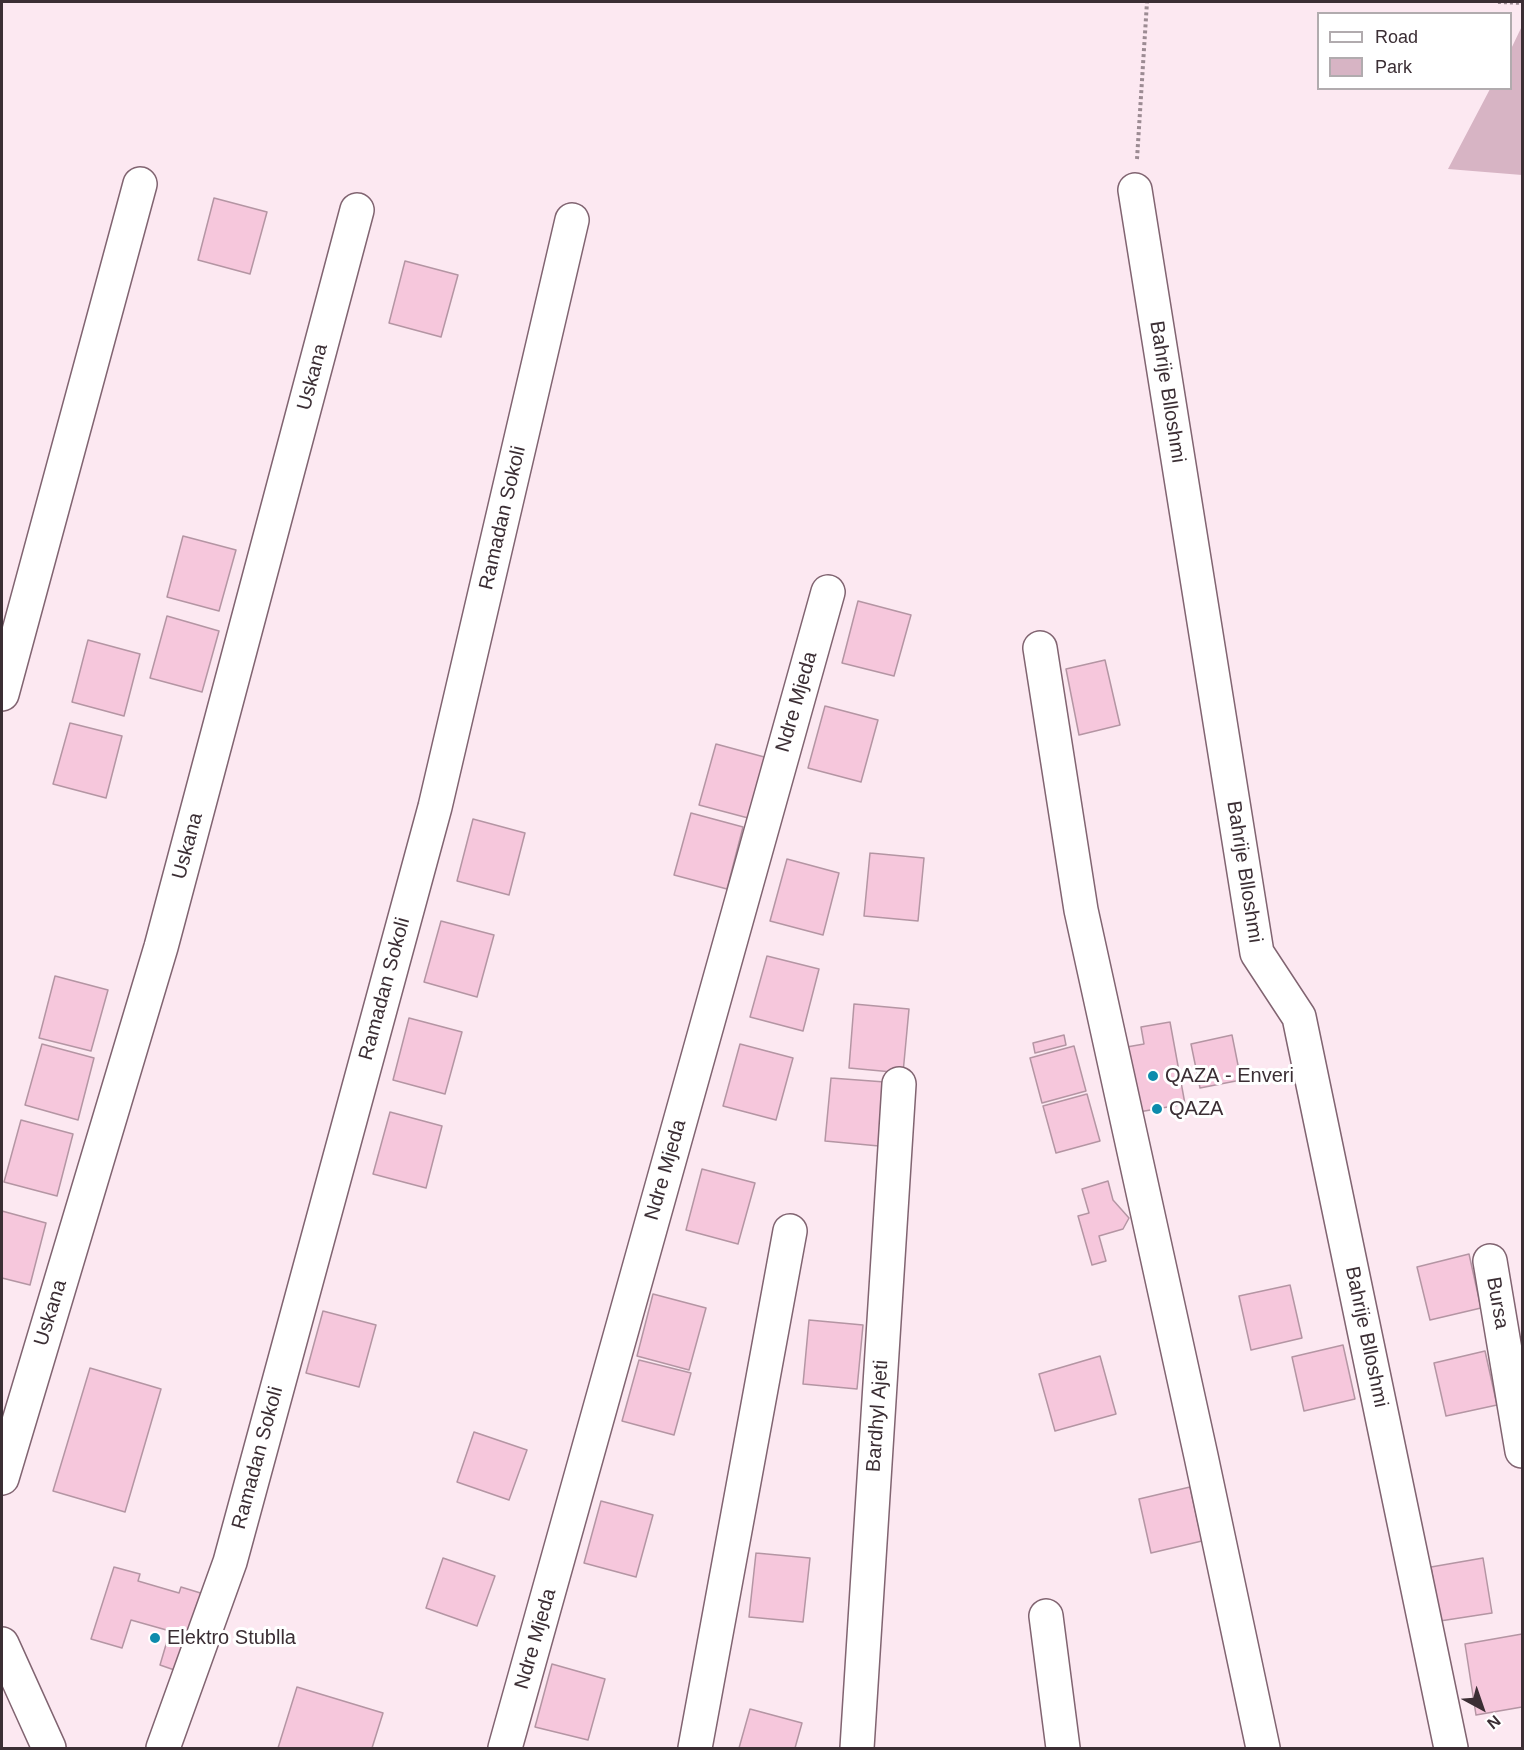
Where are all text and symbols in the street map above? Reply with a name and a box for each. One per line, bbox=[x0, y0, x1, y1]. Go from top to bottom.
legend bbox=[1317, 12, 1512, 90]
text: Road bbox=[1375, 27, 1418, 47]
text: Park bbox=[1375, 57, 1412, 77]
street label: Bahrije Blloshmi bbox=[1144, 319, 1190, 465]
street label: Uskana bbox=[293, 341, 333, 413]
street label: Ramadan Sokoli bbox=[475, 444, 531, 592]
street label: Ndre Mjeda bbox=[771, 649, 823, 755]
street label: Bahrije Blloshmi bbox=[1221, 799, 1267, 945]
street label: Uskana bbox=[168, 810, 208, 882]
street label: Ramadan Sokoli bbox=[354, 915, 416, 1063]
place label: QAZA - Enveri bbox=[1165, 1064, 1294, 1088]
marker: QAZA - Enveri bbox=[1146, 1069, 1160, 1083]
place label: QAZA bbox=[1169, 1097, 1223, 1121]
marker: QAZA bbox=[1150, 1102, 1164, 1116]
street label: Ndre Mjeda bbox=[640, 1117, 692, 1223]
street label: Bahrije Blloshmi bbox=[1339, 1264, 1393, 1410]
street label: Bursa bbox=[1481, 1275, 1513, 1331]
street label: Uskana bbox=[30, 1277, 72, 1349]
street label: Bardhyl Ajeti bbox=[862, 1359, 894, 1473]
street label: Ramadan Sokoli bbox=[227, 1384, 289, 1532]
street label: Ndre Mjeda bbox=[510, 1586, 562, 1692]
place label: Elektro Stublla bbox=[167, 1626, 296, 1650]
marker: Elektro Stublla bbox=[148, 1631, 162, 1645]
north arrow bbox=[1452, 1678, 1512, 1738]
text: N bbox=[1484, 1712, 1504, 1732]

